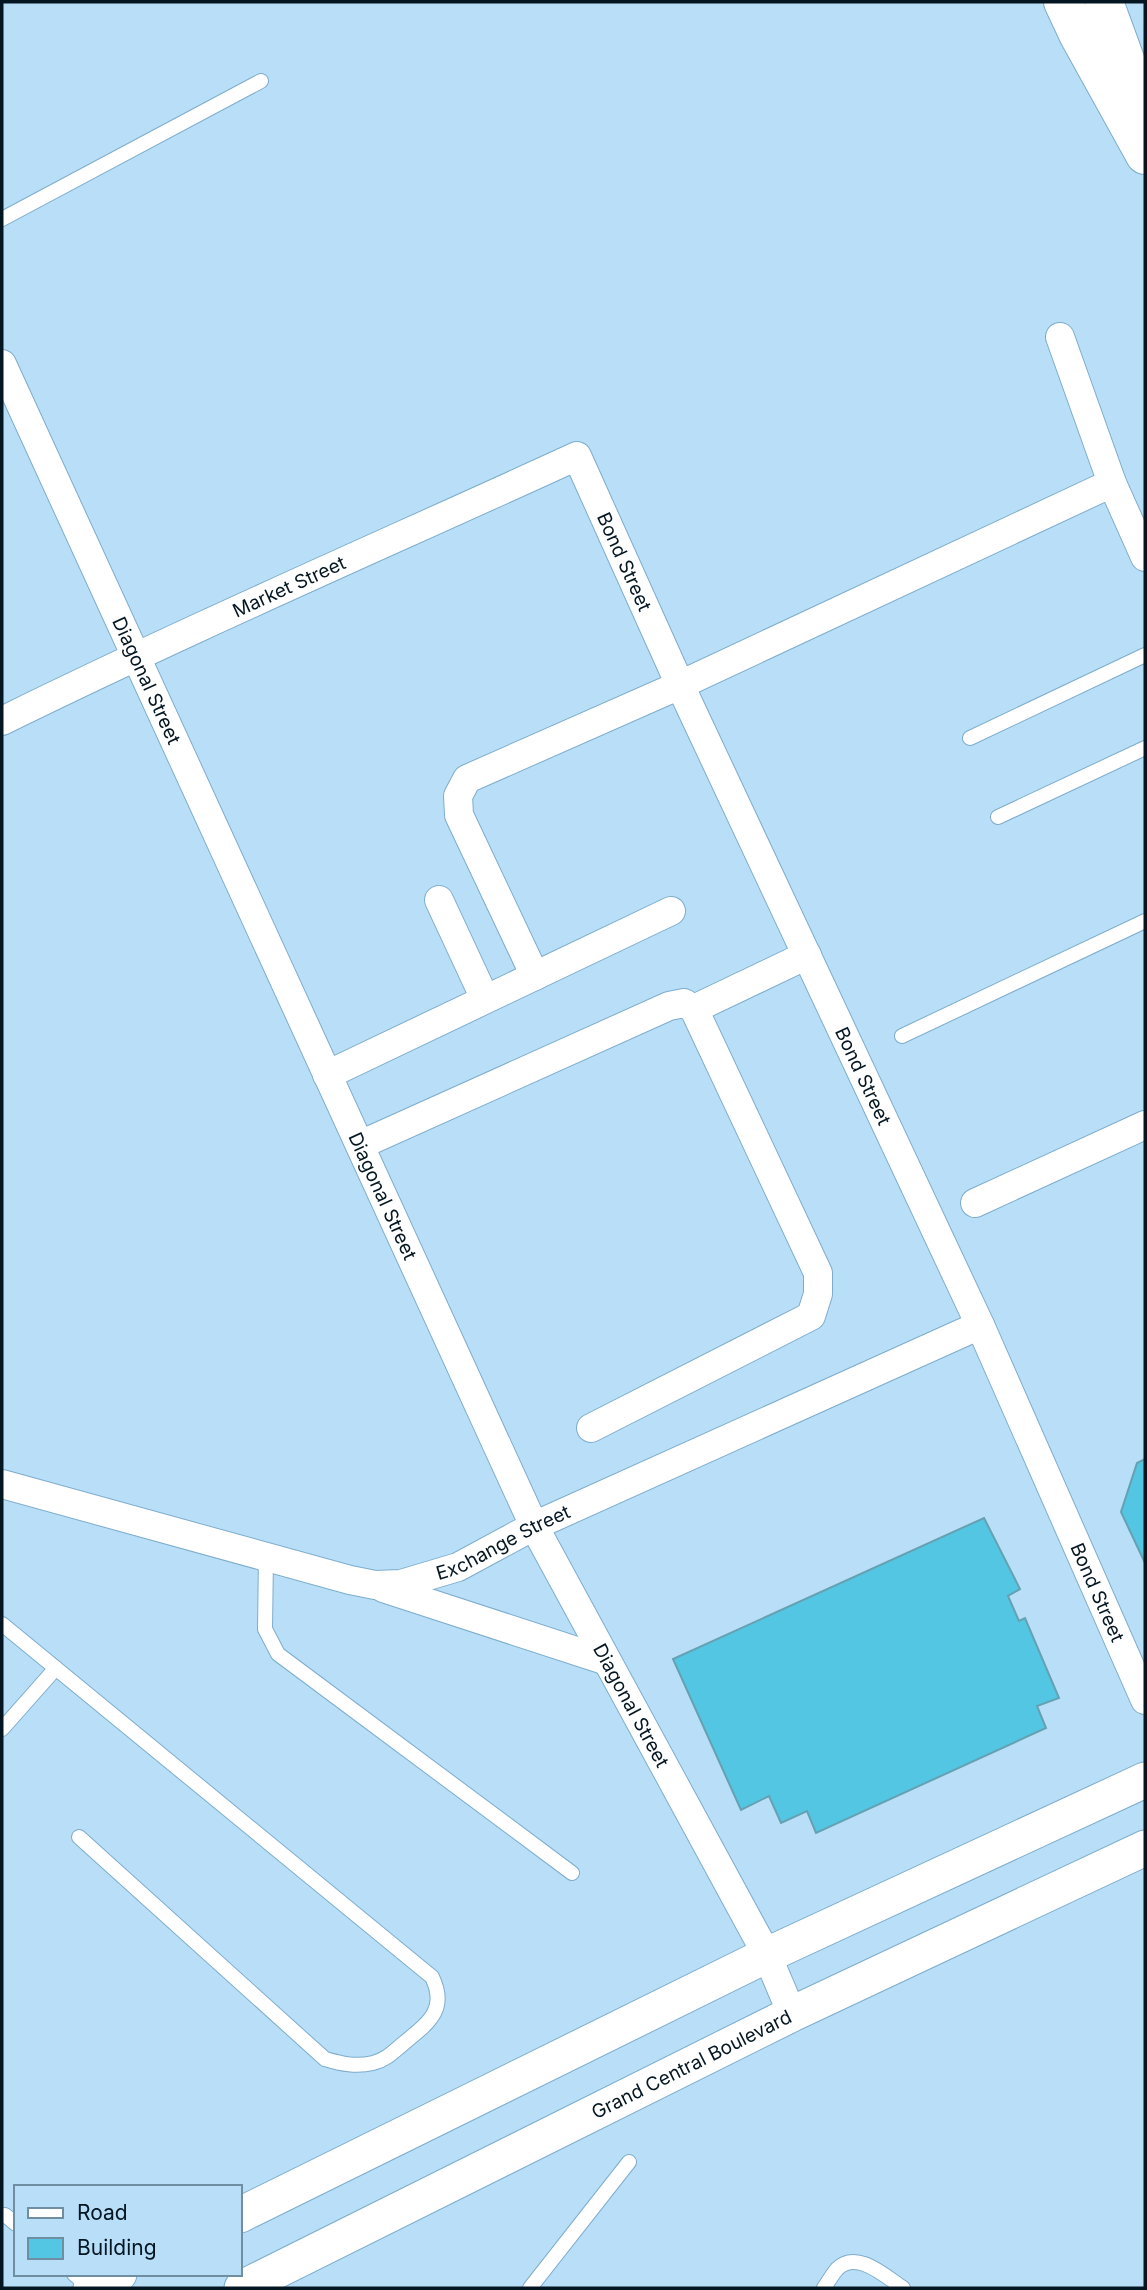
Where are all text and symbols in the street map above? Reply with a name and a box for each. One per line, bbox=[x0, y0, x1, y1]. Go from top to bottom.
street label: Bond Street bbox=[592, 509, 657, 615]
street label: Market Street bbox=[229, 551, 349, 622]
street label: Diagonal Street bbox=[108, 613, 186, 748]
street label: Bond Street bbox=[830, 1023, 896, 1129]
street label: Diagonal Street bbox=[344, 1129, 422, 1263]
street label: Exchange Street bbox=[433, 1500, 574, 1584]
street label: Bond Street bbox=[1066, 1539, 1129, 1645]
street label: Diagonal Street bbox=[588, 1639, 674, 1771]
street label: Grand Central Boulevard bbox=[587, 2005, 795, 2124]
legend bbox=[14, 2185, 242, 2276]
text: Road bbox=[77, 2200, 128, 2225]
text: Building bbox=[77, 2235, 157, 2260]

